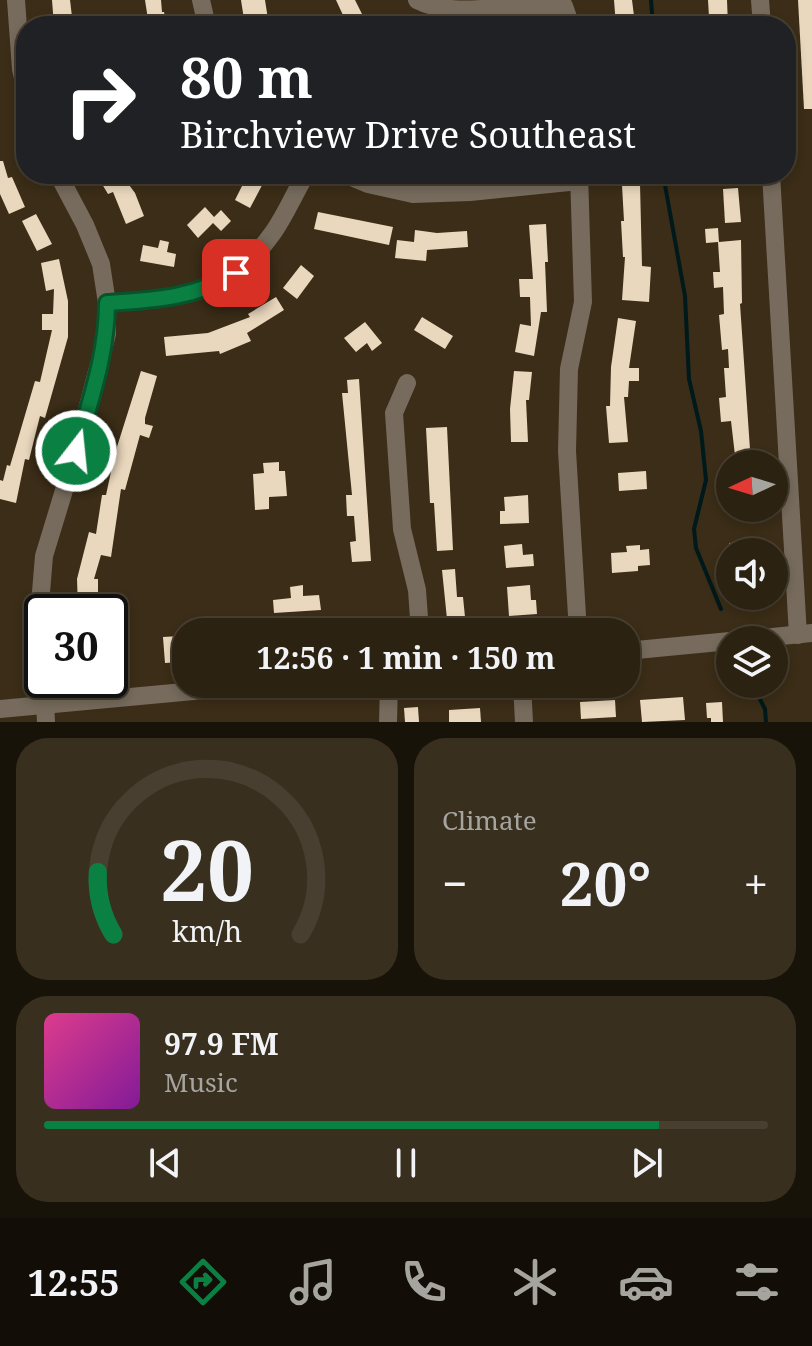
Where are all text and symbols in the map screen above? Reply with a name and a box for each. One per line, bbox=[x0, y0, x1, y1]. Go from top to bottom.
text: 80 m bbox=[180, 38, 313, 114]
icon: right bbox=[48, 48, 152, 152]
text: Birchview Drive Southeast bbox=[180, 110, 636, 159]
pin bbox=[202, 239, 270, 307]
icon: arrive bbox=[214, 251, 258, 295]
position arrow bbox=[34, 409, 118, 493]
north arrow bbox=[716, 450, 788, 522]
map controls bbox=[716, 450, 788, 698]
button: sound bbox=[716, 538, 788, 610]
speed limit sign: 30 bbox=[24, 594, 128, 698]
button: layers bbox=[716, 626, 788, 698]
text: 12:56 · 1 min · 150 m bbox=[257, 637, 555, 678]
text: Climate bbox=[442, 802, 537, 838]
text: 20 bbox=[160, 812, 254, 925]
text: 20° bbox=[560, 842, 651, 924]
text: − bbox=[442, 853, 467, 913]
text: + bbox=[743, 853, 768, 913]
text: km/h bbox=[172, 911, 242, 950]
text: 97.9 FM bbox=[164, 1023, 279, 1064]
text: Music bbox=[164, 1064, 238, 1100]
icon: previous bbox=[143, 1141, 187, 1185]
icon: pause bbox=[384, 1141, 428, 1185]
icon: next bbox=[625, 1141, 669, 1185]
icon: directions bbox=[175, 1254, 231, 1310]
icon: music bbox=[285, 1254, 341, 1310]
icon: phone bbox=[396, 1254, 452, 1310]
icon: climate bbox=[507, 1254, 563, 1310]
icon: car bbox=[618, 1254, 674, 1310]
icon: filters bbox=[729, 1254, 785, 1310]
text: 12:55 bbox=[27, 1258, 120, 1307]

